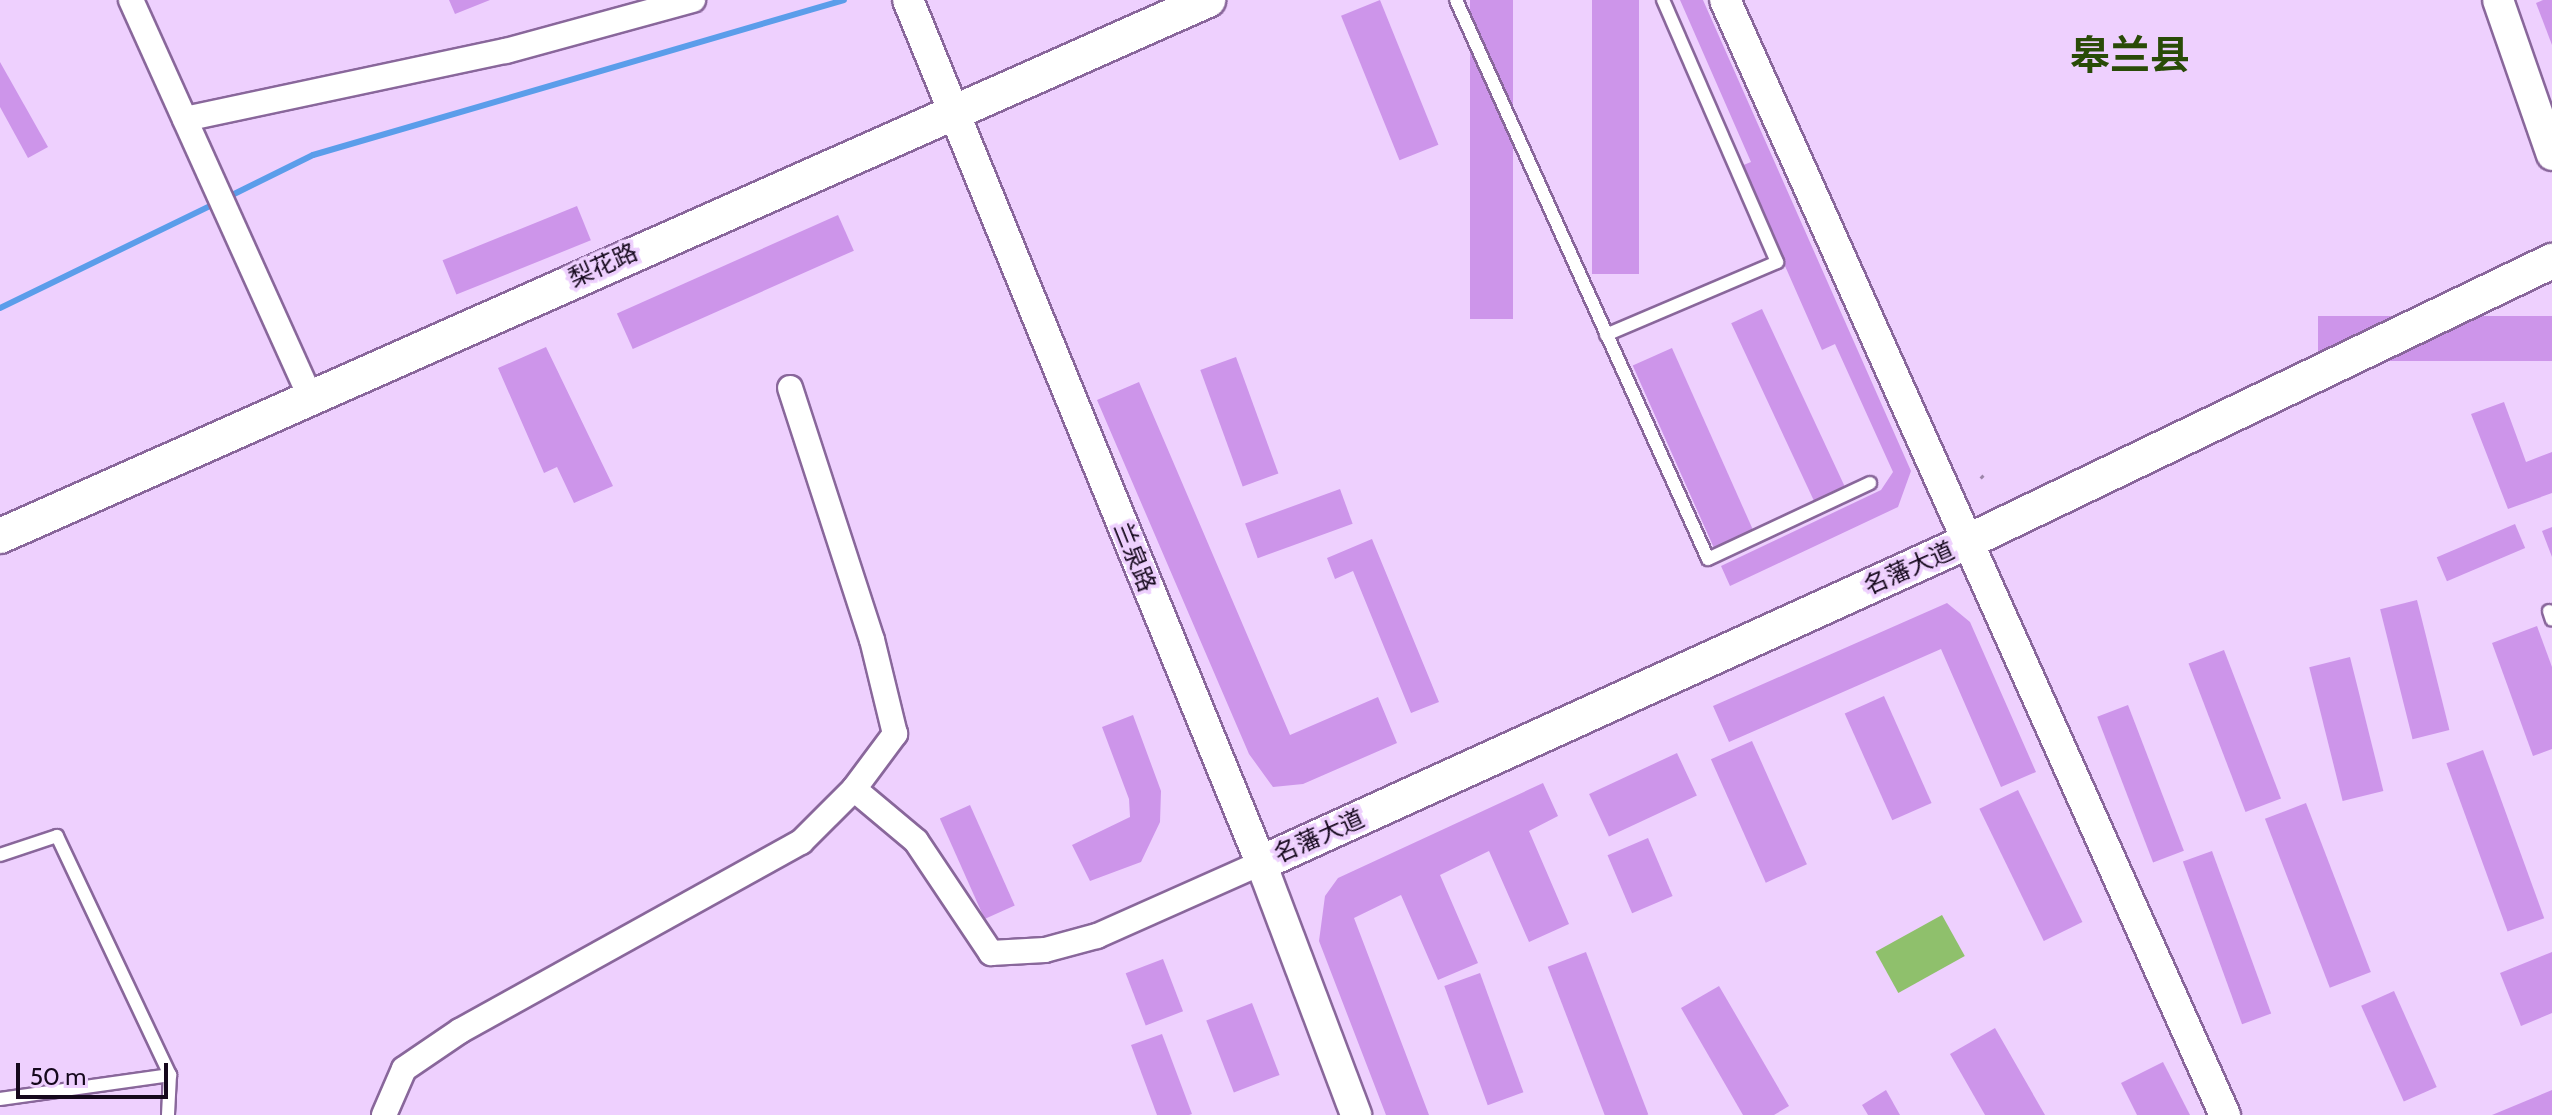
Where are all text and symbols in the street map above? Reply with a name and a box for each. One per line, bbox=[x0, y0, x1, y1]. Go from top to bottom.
district label: 皋兰县 bbox=[2070, 31, 2190, 79]
street label: 梨花路 bbox=[564, 237, 642, 293]
street label: 兰泉路 bbox=[1108, 518, 1162, 596]
street label: 名藩大道 bbox=[1859, 535, 1959, 601]
street label: 名藩大道 bbox=[1269, 803, 1369, 869]
scale bar bbox=[20, 1047, 172, 1097]
text: 50 m bbox=[30, 1062, 86, 1091]

